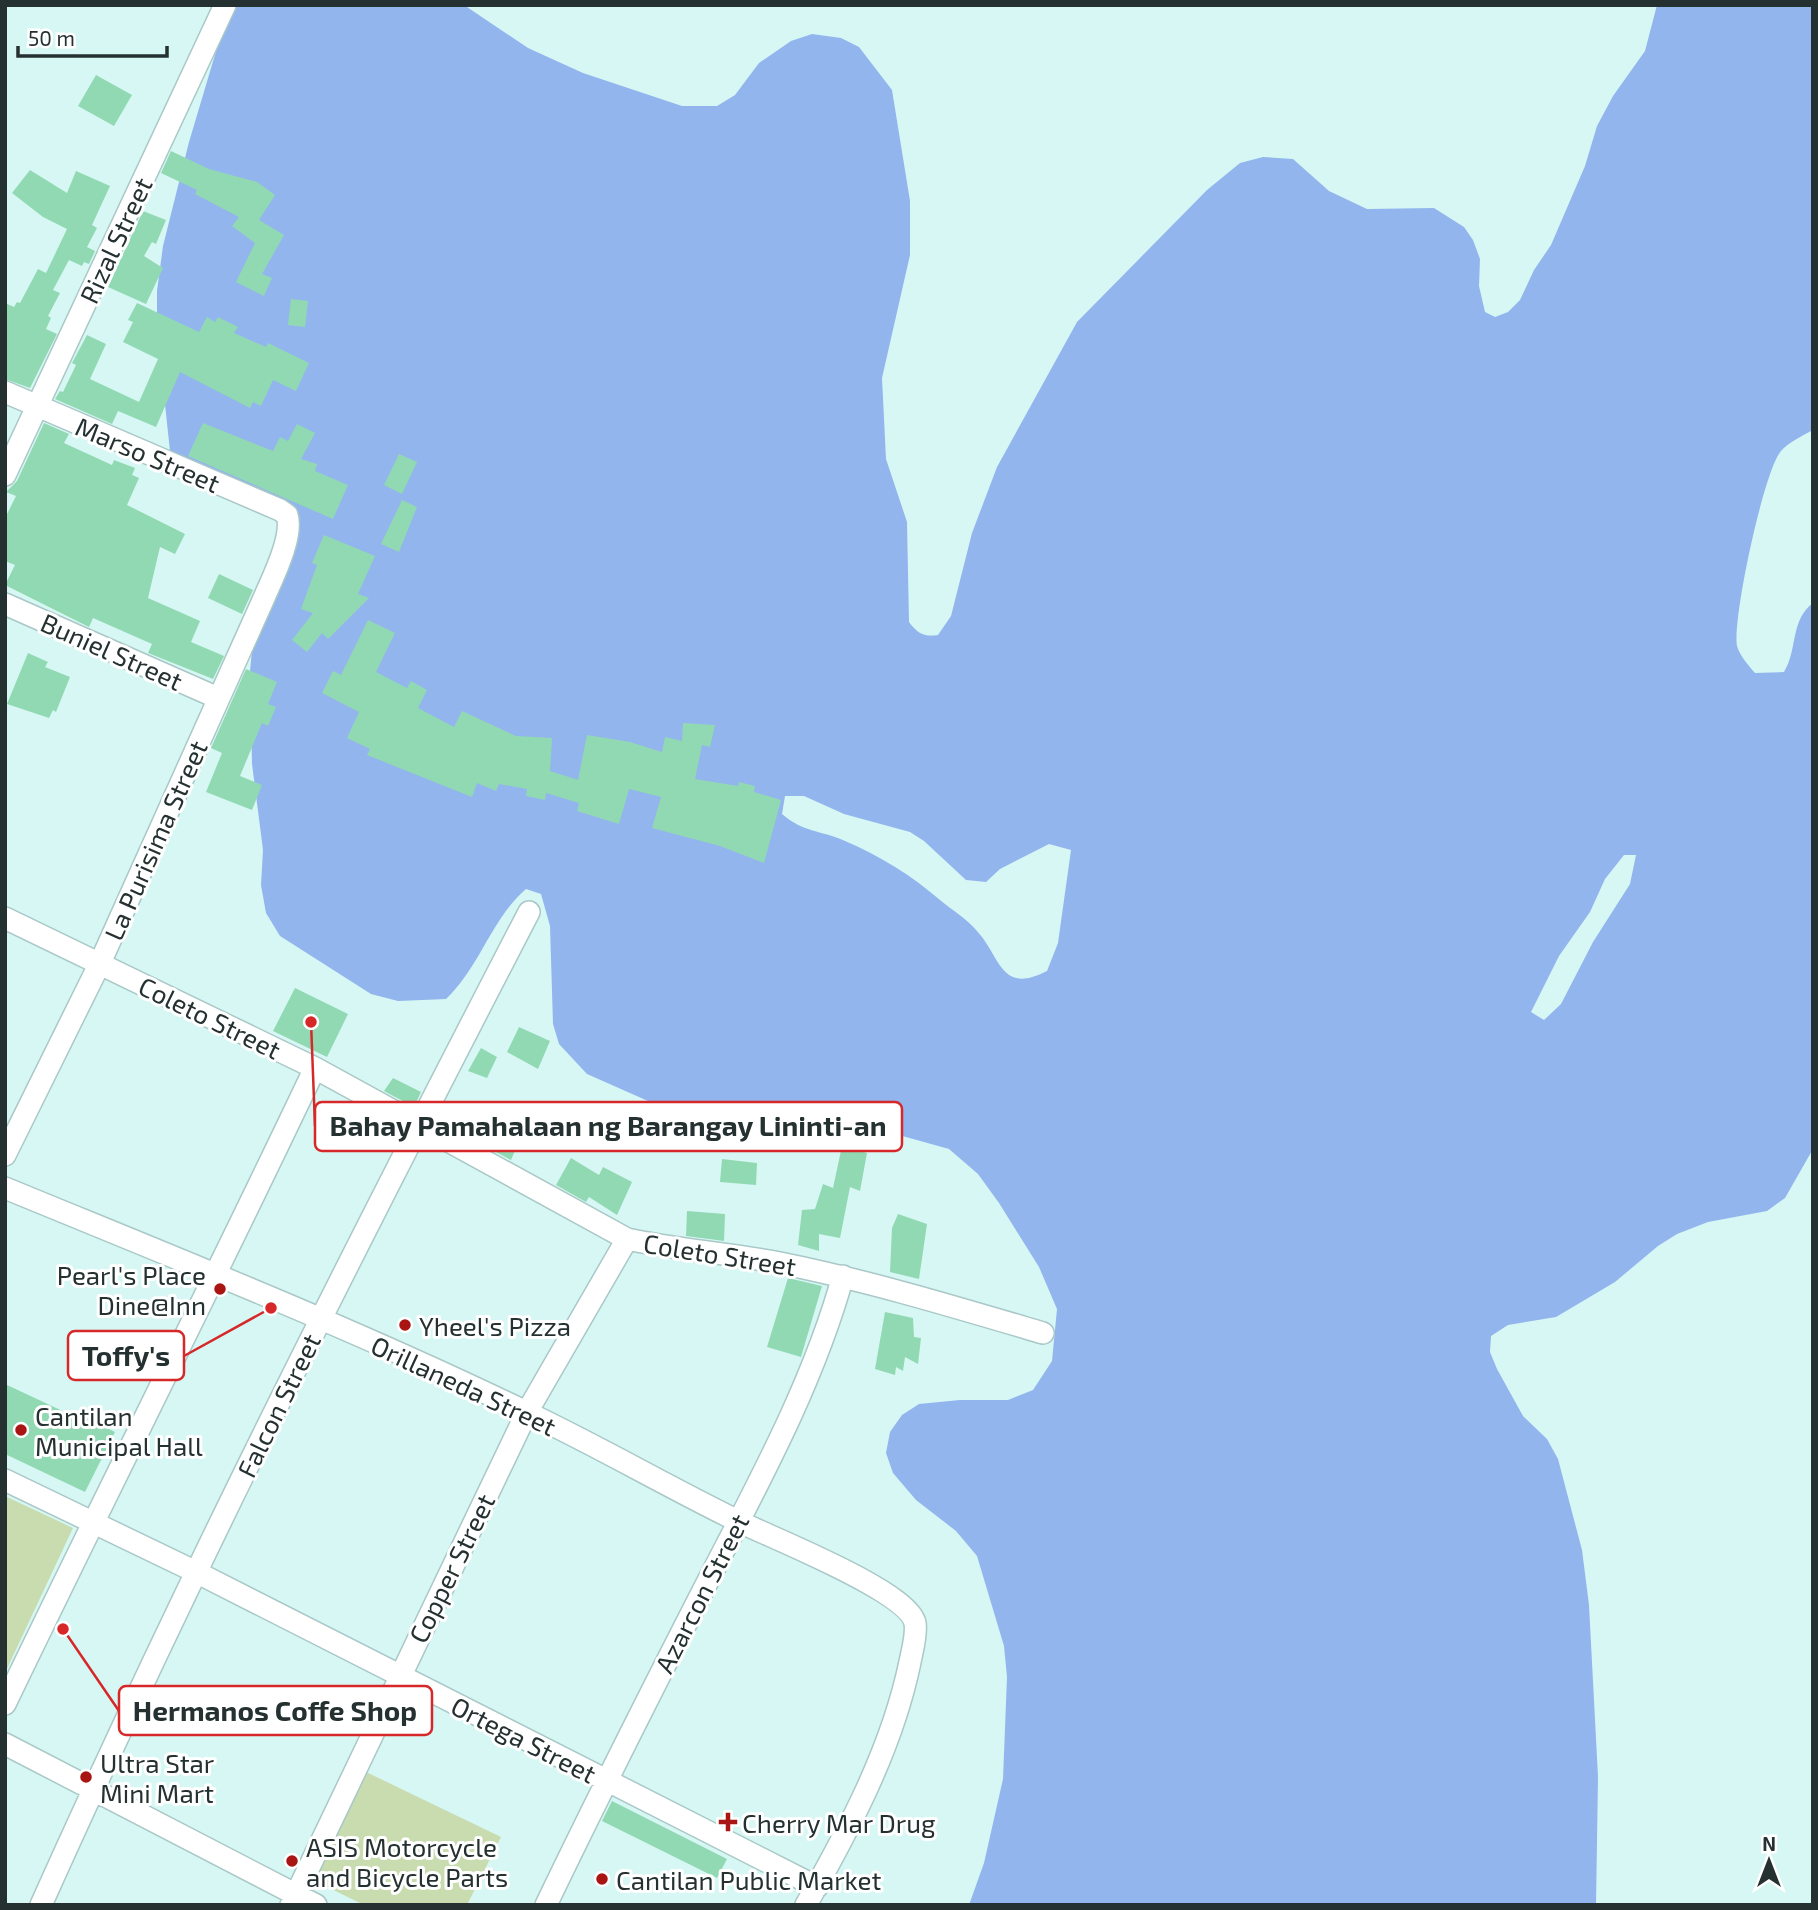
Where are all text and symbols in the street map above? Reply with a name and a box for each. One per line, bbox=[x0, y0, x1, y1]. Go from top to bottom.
scale bar bbox=[18, 14, 166, 58]
text: 50 m bbox=[28, 25, 75, 50]
street label: Rizal Street bbox=[72, 172, 158, 308]
street label: Marso Street bbox=[71, 410, 225, 498]
street label: Buniel Street bbox=[36, 606, 188, 696]
street label: La Purisima Street bbox=[97, 735, 213, 945]
street label: Coleto Street bbox=[134, 969, 286, 1065]
callout: Bahay Pamahalaan ng Barangay Lininti-an bbox=[315, 1102, 902, 1151]
text: Bahay Pamahalaan ng Barangay Lininti-an bbox=[329, 1108, 887, 1142]
street label: Coleto Street bbox=[642, 1227, 799, 1281]
place label: Pearl's Place Dine@Inn bbox=[57, 1259, 206, 1320]
marker: Pearl's Place Dine@Inn bbox=[212, 1281, 228, 1297]
place label: Yheel's Pizza bbox=[419, 1310, 571, 1341]
marker: Yheel's Pizza bbox=[397, 1317, 413, 1333]
street label: Falcon Street bbox=[230, 1328, 326, 1482]
street label: Orillaneda Street bbox=[367, 1329, 561, 1441]
callout: Toffy's bbox=[68, 1331, 184, 1380]
text: Toffy's bbox=[82, 1338, 170, 1372]
place label: Cantilan Municipal Hall bbox=[35, 1400, 203, 1461]
marker: Cantilan Municipal Hall bbox=[13, 1422, 29, 1438]
street label: Copper Street bbox=[402, 1488, 500, 1647]
street label: Azarcon Street bbox=[648, 1508, 754, 1678]
callout: Hermanos Coffe Shop bbox=[119, 1686, 432, 1735]
street label: Ortega Street bbox=[446, 1689, 602, 1789]
text: Hermanos Coffe Shop bbox=[133, 1693, 417, 1727]
place label: Ultra Star Mini Mart bbox=[100, 1747, 214, 1808]
marker: Ultra Star Mini Mart bbox=[78, 1769, 94, 1785]
place label: Cherry Mar Drug bbox=[742, 1807, 936, 1838]
marker: Cherry Mar Drug bbox=[720, 1814, 736, 1830]
north arrow bbox=[1734, 1826, 1804, 1896]
place label: ASIS Motorcycle and Bicycle Parts bbox=[306, 1831, 508, 1892]
text: N bbox=[1762, 1832, 1776, 1855]
marker: ASIS Motorcycle and Bicycle Parts bbox=[284, 1853, 300, 1869]
place label: Cantilan Public Market bbox=[616, 1864, 881, 1895]
marker: Cantilan Public Market bbox=[594, 1871, 610, 1887]

